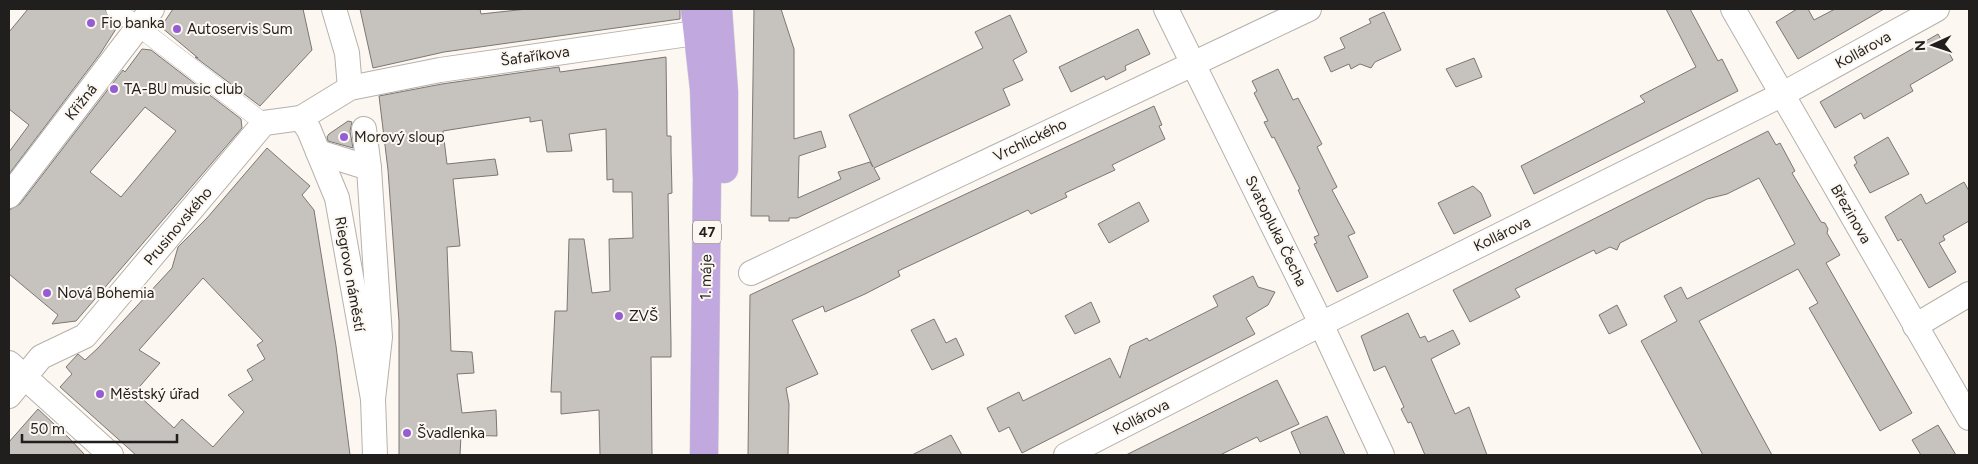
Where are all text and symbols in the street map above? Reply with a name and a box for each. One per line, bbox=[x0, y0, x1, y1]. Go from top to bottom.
place label: Fio banka bbox=[101, 14, 165, 32]
marker: Fio banka bbox=[85, 17, 97, 29]
place label: Autoservis Sum bbox=[187, 20, 292, 38]
north arrow bbox=[1908, 20, 1958, 70]
marker: Autoservis Sum bbox=[171, 23, 183, 35]
street label: Kollárova bbox=[1832, 27, 1894, 73]
text: N bbox=[1912, 40, 1929, 52]
street label: Šafaříkova bbox=[499, 42, 571, 70]
street label: Křižná bbox=[61, 80, 101, 124]
place label: TA-BU music club bbox=[124, 80, 243, 98]
marker: TA-BU music club bbox=[108, 83, 120, 95]
street label: Vrchlického bbox=[990, 114, 1070, 165]
place label: Morový sloup bbox=[354, 128, 445, 146]
marker: Morový sloup bbox=[338, 131, 350, 143]
street label: Svatopluka Čecha bbox=[1241, 173, 1311, 289]
street label: Březinova bbox=[1827, 181, 1875, 247]
street label: Prusinovského bbox=[140, 183, 216, 269]
street label: Kollárova bbox=[1471, 213, 1533, 255]
street label: Riegrovo náměstí bbox=[331, 215, 369, 334]
road number: 47 bbox=[693, 220, 721, 243]
street label: 1. máje bbox=[697, 254, 715, 300]
place label: Nová Bohemia bbox=[57, 284, 154, 302]
marker: Nová Bohemia bbox=[41, 287, 53, 299]
place label: ZVŠ bbox=[629, 307, 658, 325]
marker: ZVŠ bbox=[613, 310, 625, 322]
place label: Městský úřad bbox=[110, 385, 199, 403]
marker: Městský úřad bbox=[94, 388, 106, 400]
street label: Kollárova bbox=[1110, 395, 1172, 439]
scale bar bbox=[22, 412, 178, 444]
text: 50 m bbox=[30, 420, 65, 438]
place label: Švadlenka bbox=[417, 424, 485, 442]
marker: Švadlenka bbox=[401, 427, 413, 439]

